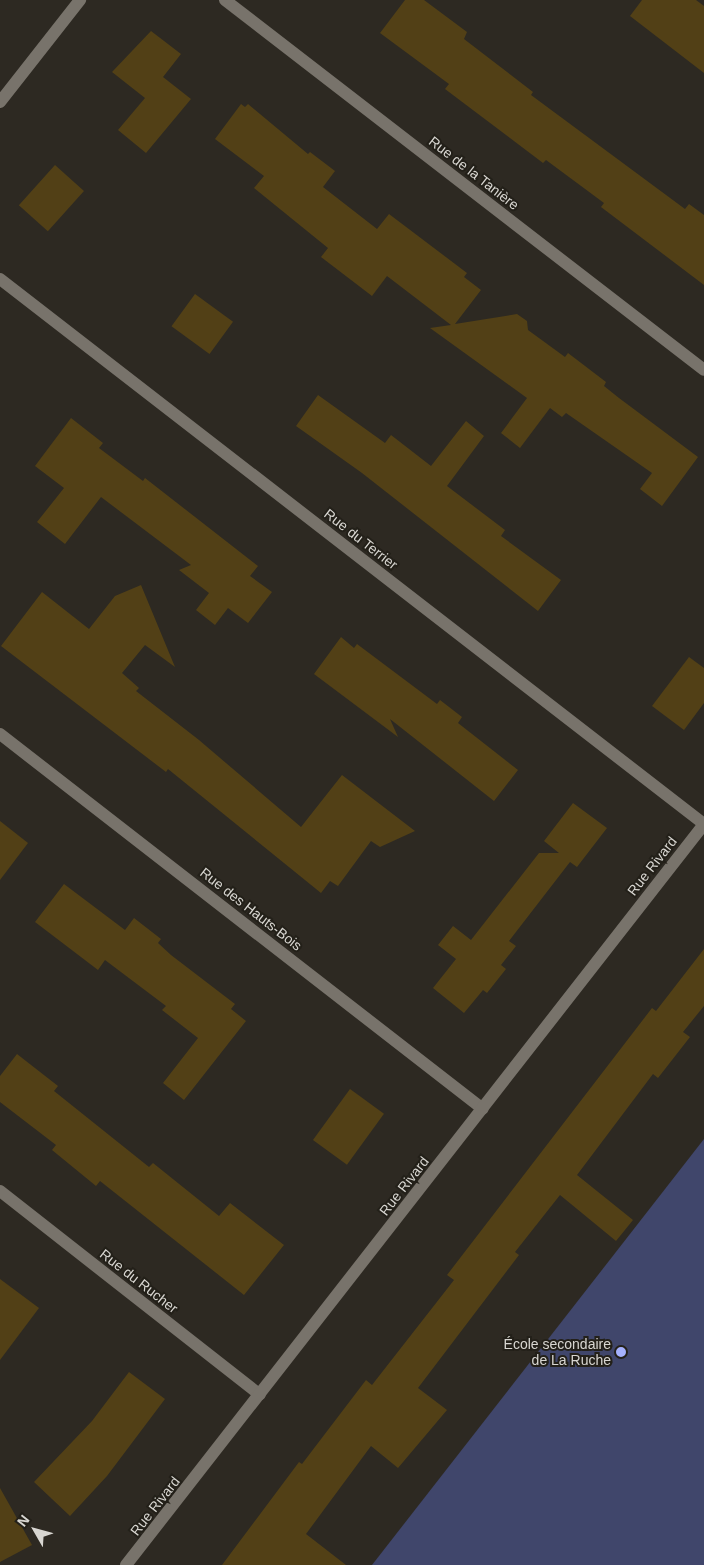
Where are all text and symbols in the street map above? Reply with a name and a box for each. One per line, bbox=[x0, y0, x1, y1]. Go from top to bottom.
street label: Rue de la Tanière bbox=[426, 133, 522, 213]
street label: Rue du Terrier bbox=[321, 505, 401, 573]
street label: Rue Rivard bbox=[624, 833, 680, 899]
street label: Rue des Hauts-Bois bbox=[197, 864, 305, 954]
street label: Rue Rivard bbox=[376, 1153, 432, 1219]
street label: Rue du Rucher bbox=[97, 1245, 181, 1317]
place label: École secondaire de La Ruche bbox=[504, 1336, 611, 1368]
marker: École secondaire de La Ruche bbox=[615, 1346, 627, 1358]
street label: Rue Rivard bbox=[127, 1473, 183, 1539]
north arrow bbox=[10, 1505, 60, 1555]
text: N bbox=[14, 1512, 33, 1530]

